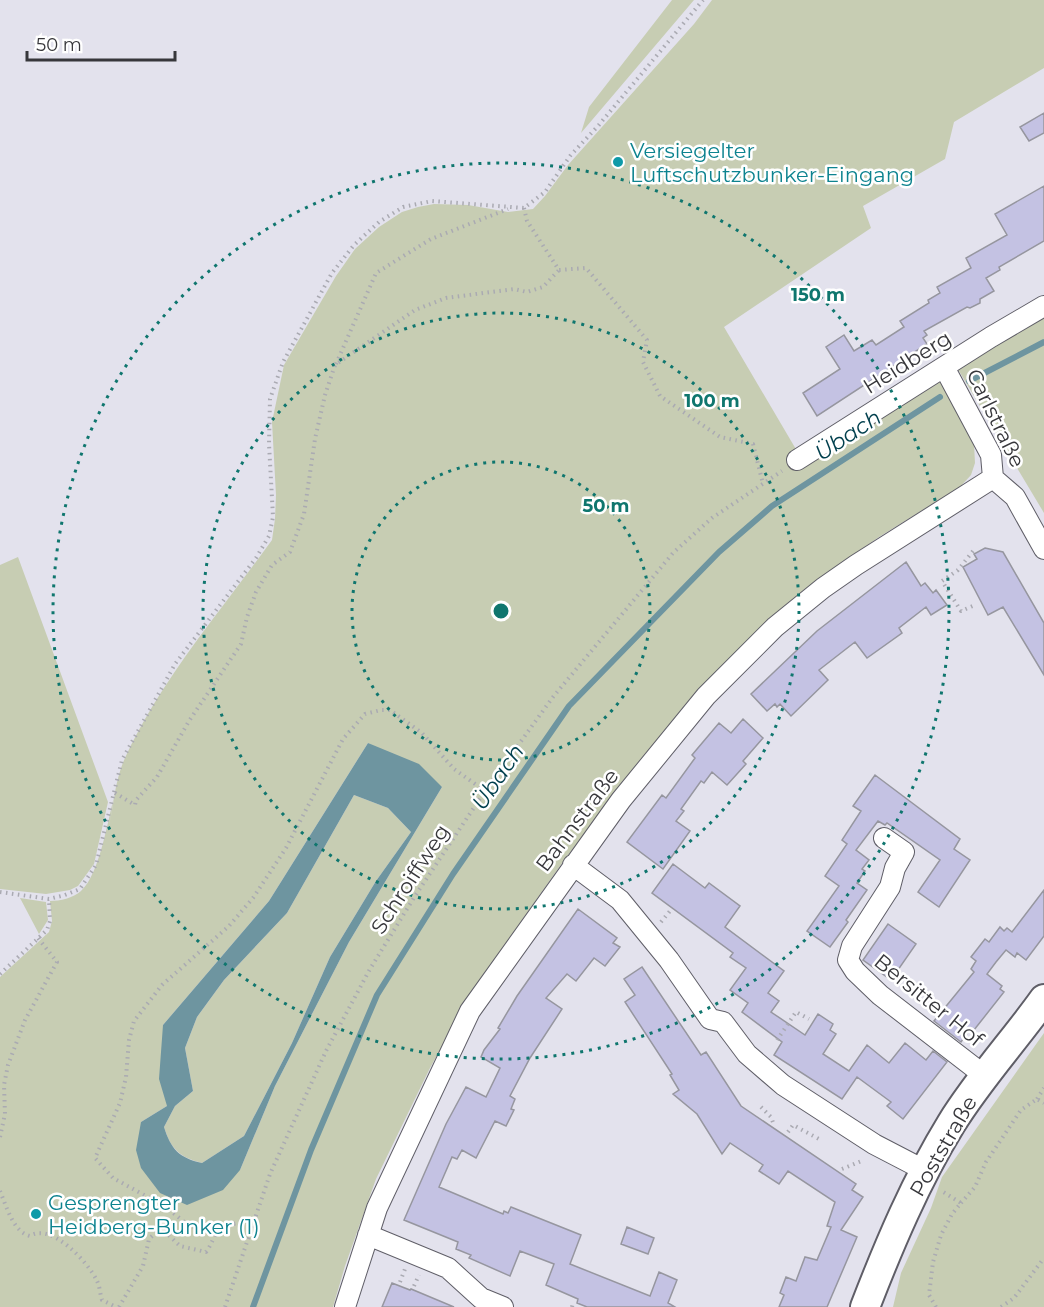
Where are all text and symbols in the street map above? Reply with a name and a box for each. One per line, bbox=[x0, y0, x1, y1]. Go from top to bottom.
scale bar bbox=[27, 24, 176, 62]
text: 50 m bbox=[36, 34, 82, 56]
place label: Versiegelter Luftschutzbunker-Eingang bbox=[630, 138, 914, 187]
marker: Versiegelter Luftschutzbunker-Eingang bbox=[611, 155, 625, 169]
text: 150 m bbox=[791, 284, 845, 306]
street label: Heidberg bbox=[858, 325, 956, 399]
street label: Carlstraße bbox=[961, 365, 1031, 471]
text: 100 m bbox=[684, 390, 740, 412]
water label: Übach bbox=[810, 404, 886, 466]
text: 50 m bbox=[583, 495, 629, 517]
centre of rings bbox=[491, 601, 511, 621]
water label: Übach bbox=[466, 739, 530, 815]
street label: Bahnstraße bbox=[530, 764, 624, 876]
street label: Schroiffweg bbox=[365, 820, 455, 938]
street label: Bersitter Hof bbox=[869, 948, 989, 1052]
street label: Poststraße bbox=[904, 1091, 982, 1201]
place label: Gesprengter Heidberg-Bunker (1) bbox=[48, 1190, 260, 1239]
marker: Gesprengter Heidberg-Bunker (1) bbox=[29, 1207, 43, 1221]

